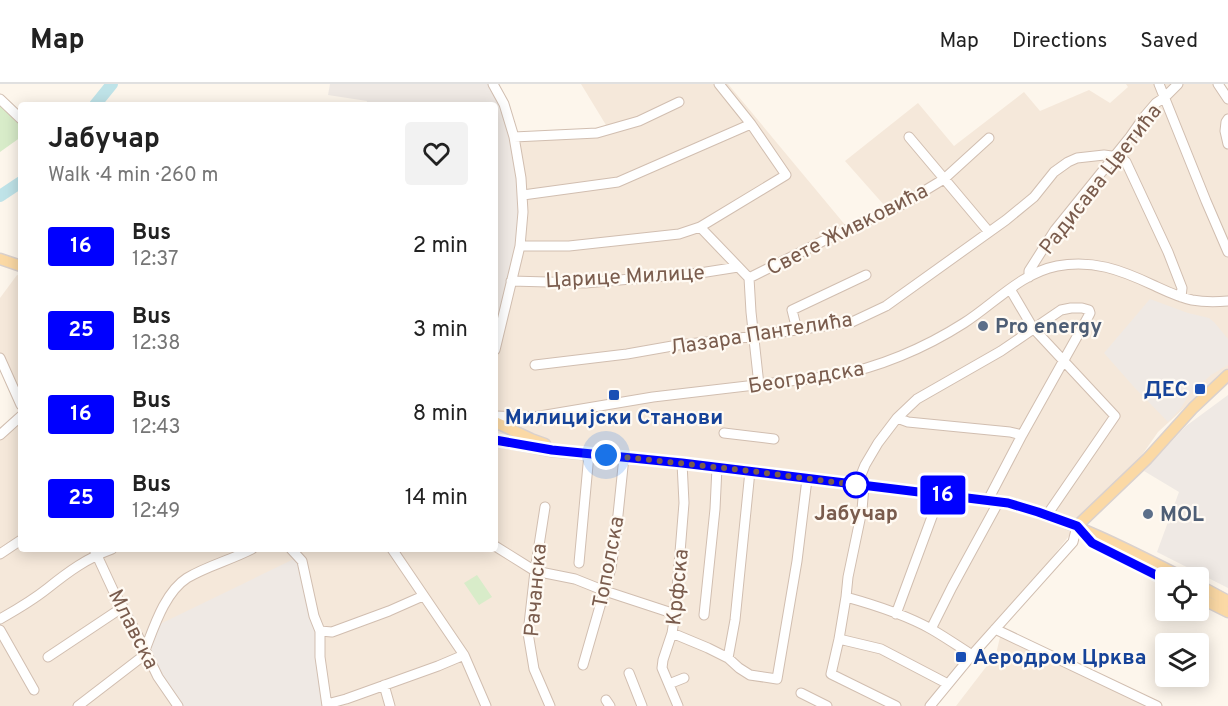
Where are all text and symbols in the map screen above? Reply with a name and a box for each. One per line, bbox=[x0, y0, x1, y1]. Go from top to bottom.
text: Map bbox=[30, 23, 85, 59]
text: Map bbox=[939, 28, 979, 55]
text: Directions bbox=[1012, 28, 1107, 55]
text: Saved bbox=[1140, 28, 1198, 55]
street label: Радисава Цветића bbox=[1034, 99, 1168, 261]
text: Јабучар bbox=[48, 122, 160, 158]
button: heart bbox=[405, 122, 468, 185]
text: Walk · 4 min · 260 m bbox=[48, 163, 219, 189]
street label: Свете Живковића bbox=[762, 178, 933, 283]
text: Bus bbox=[132, 220, 171, 247]
text: 16 bbox=[70, 233, 92, 260]
text: 2 min bbox=[413, 233, 468, 260]
text: 12:37 bbox=[132, 247, 178, 273]
street label: Царице Милице bbox=[545, 260, 705, 295]
text: Bus bbox=[132, 304, 171, 331]
street label: Лазара Пантелића bbox=[668, 307, 854, 362]
place label: Pro energy bbox=[995, 314, 1102, 341]
text: 25 bbox=[68, 317, 94, 344]
text: 3 min bbox=[413, 317, 468, 344]
marker: Pro energy bbox=[976, 319, 990, 333]
text: 12:38 bbox=[132, 331, 180, 357]
street label: Београдска bbox=[746, 356, 866, 401]
place label: ДЕС bbox=[1144, 377, 1188, 404]
marker: ДЕС bbox=[1193, 382, 1207, 396]
text: Bus bbox=[132, 388, 171, 415]
marker: Милицијски Станови bbox=[607, 388, 621, 402]
text: 16 bbox=[70, 401, 92, 428]
text: 8 min bbox=[413, 401, 468, 428]
place label: Милицијски Станови bbox=[505, 405, 723, 432]
text: 12:43 bbox=[132, 415, 181, 441]
your location bbox=[591, 440, 621, 470]
text: Bus bbox=[132, 472, 171, 499]
marker: Јабучар bbox=[843, 472, 869, 498]
line badge: 16 bbox=[916, 476, 970, 514]
text: 16 bbox=[932, 482, 954, 509]
text: 25 bbox=[68, 485, 94, 512]
text: 14 min bbox=[405, 485, 468, 512]
text: 12:49 bbox=[132, 499, 180, 525]
place label: Јабучар bbox=[814, 501, 898, 528]
place label: MOL bbox=[1160, 502, 1204, 529]
marker: MOL bbox=[1141, 507, 1155, 521]
street label: Тополска bbox=[587, 514, 632, 610]
street label: Рачанска bbox=[519, 542, 554, 638]
street label: Крфска bbox=[661, 547, 696, 627]
map controls bbox=[1155, 567, 1209, 687]
button: locate bbox=[1155, 567, 1209, 621]
street label: Млавска bbox=[101, 585, 164, 674]
button: layers bbox=[1155, 633, 1209, 687]
place label: Аеродром Црква bbox=[973, 645, 1146, 672]
marker: Аеродром Црква bbox=[954, 650, 968, 664]

